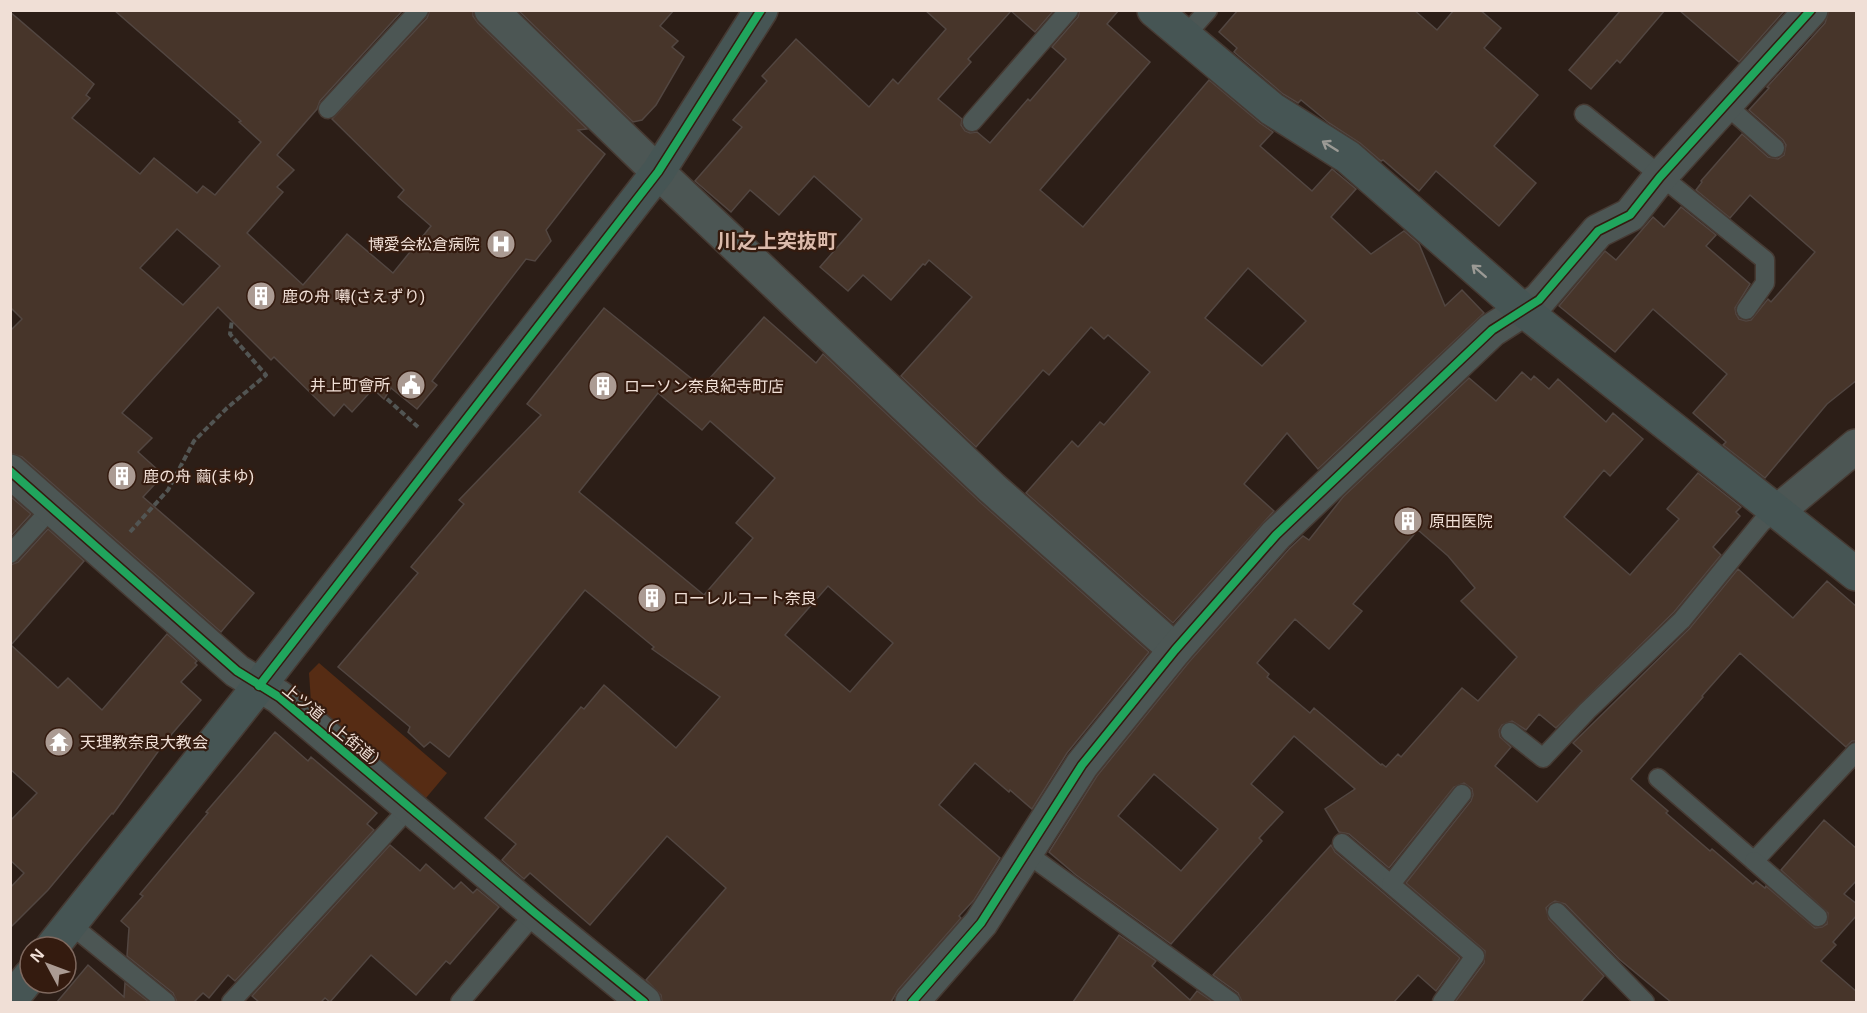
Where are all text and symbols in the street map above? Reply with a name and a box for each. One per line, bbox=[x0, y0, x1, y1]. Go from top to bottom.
one-way arrow bbox=[1322, 139, 1339, 151]
hospital icon: 博愛会松倉病院 bbox=[485, 228, 517, 260]
district label: 川之上突抜町 bbox=[717, 230, 837, 252]
place label: 博愛会松倉病院 bbox=[368, 236, 480, 253]
one-way arrow bbox=[1472, 264, 1487, 278]
building icon: 鹿の舟 囀(さえずり) bbox=[245, 280, 277, 312]
place label: 鹿の舟 囀(さえずり) bbox=[282, 288, 425, 305]
public building icon: 井上町會所 bbox=[395, 369, 427, 401]
building icon: ローソン奈良紀寺町店 bbox=[587, 370, 619, 402]
place label: 井上町會所 bbox=[310, 377, 390, 394]
place label: ローソン奈良紀寺町店 bbox=[624, 378, 784, 395]
building icon: 鹿の舟 繭(まゆ) bbox=[106, 460, 138, 492]
place label: 鹿の舟 繭(まゆ) bbox=[143, 468, 254, 485]
building icon: 原田医院 bbox=[1392, 505, 1424, 537]
place label: 原田医院 bbox=[1429, 513, 1493, 530]
building icon: ローレルコート奈良 bbox=[636, 582, 668, 614]
place label: ローレルコート奈良 bbox=[673, 590, 817, 607]
street label: 上ツ道（上街道） bbox=[280, 681, 390, 774]
temple icon: 天理教奈良大教会 bbox=[43, 726, 75, 758]
place label: 天理教奈良大教会 bbox=[80, 734, 208, 751]
north arrow bbox=[18, 935, 78, 995]
text: N bbox=[27, 946, 47, 965]

